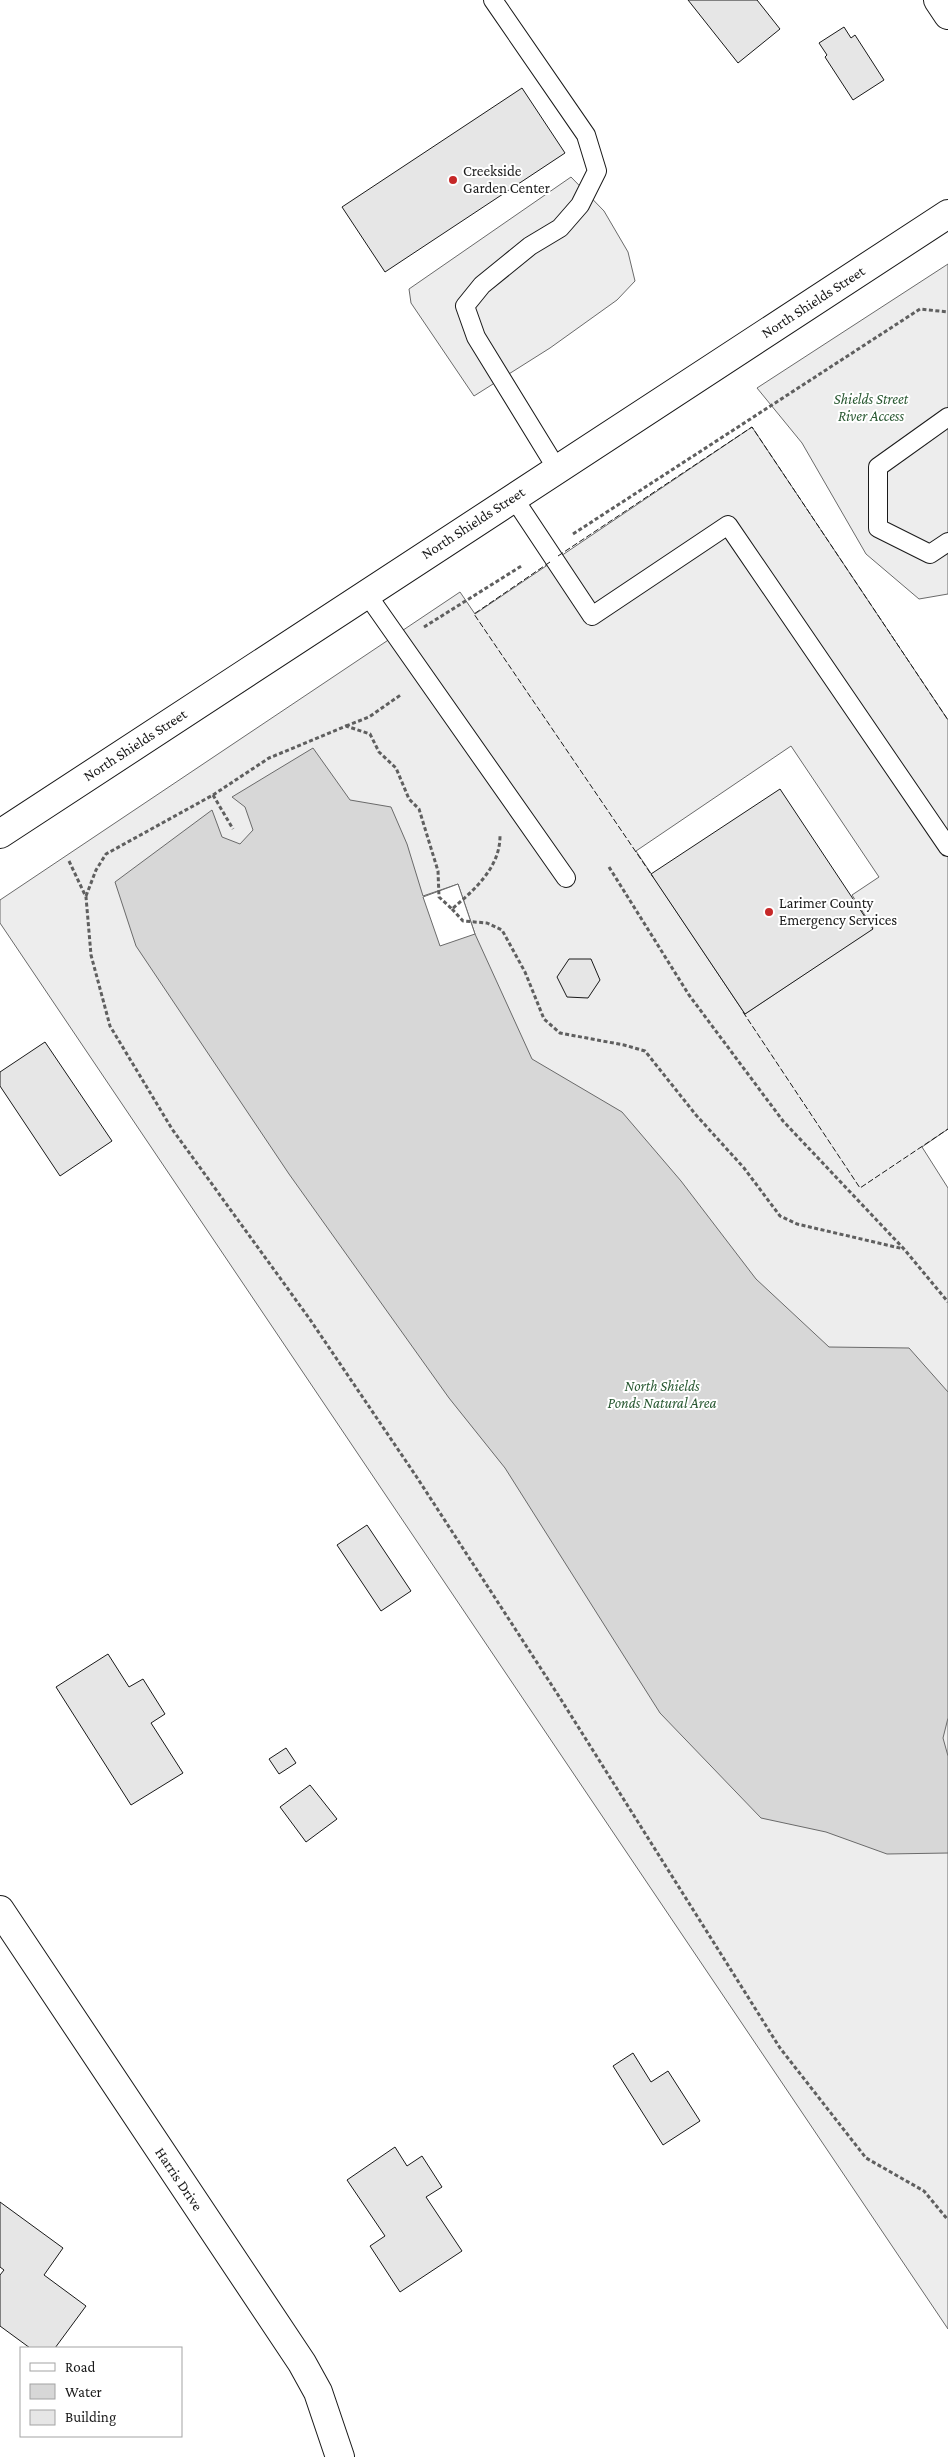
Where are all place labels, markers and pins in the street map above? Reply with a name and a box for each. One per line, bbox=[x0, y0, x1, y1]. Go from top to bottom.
place label: Creekside Garden Center bbox=[463, 163, 551, 196]
marker: Creekside Garden Center bbox=[447, 174, 459, 186]
place label: Larimer County Emergency Services bbox=[779, 895, 897, 929]
marker: Larimer County Emergency Services bbox=[763, 906, 775, 918]

